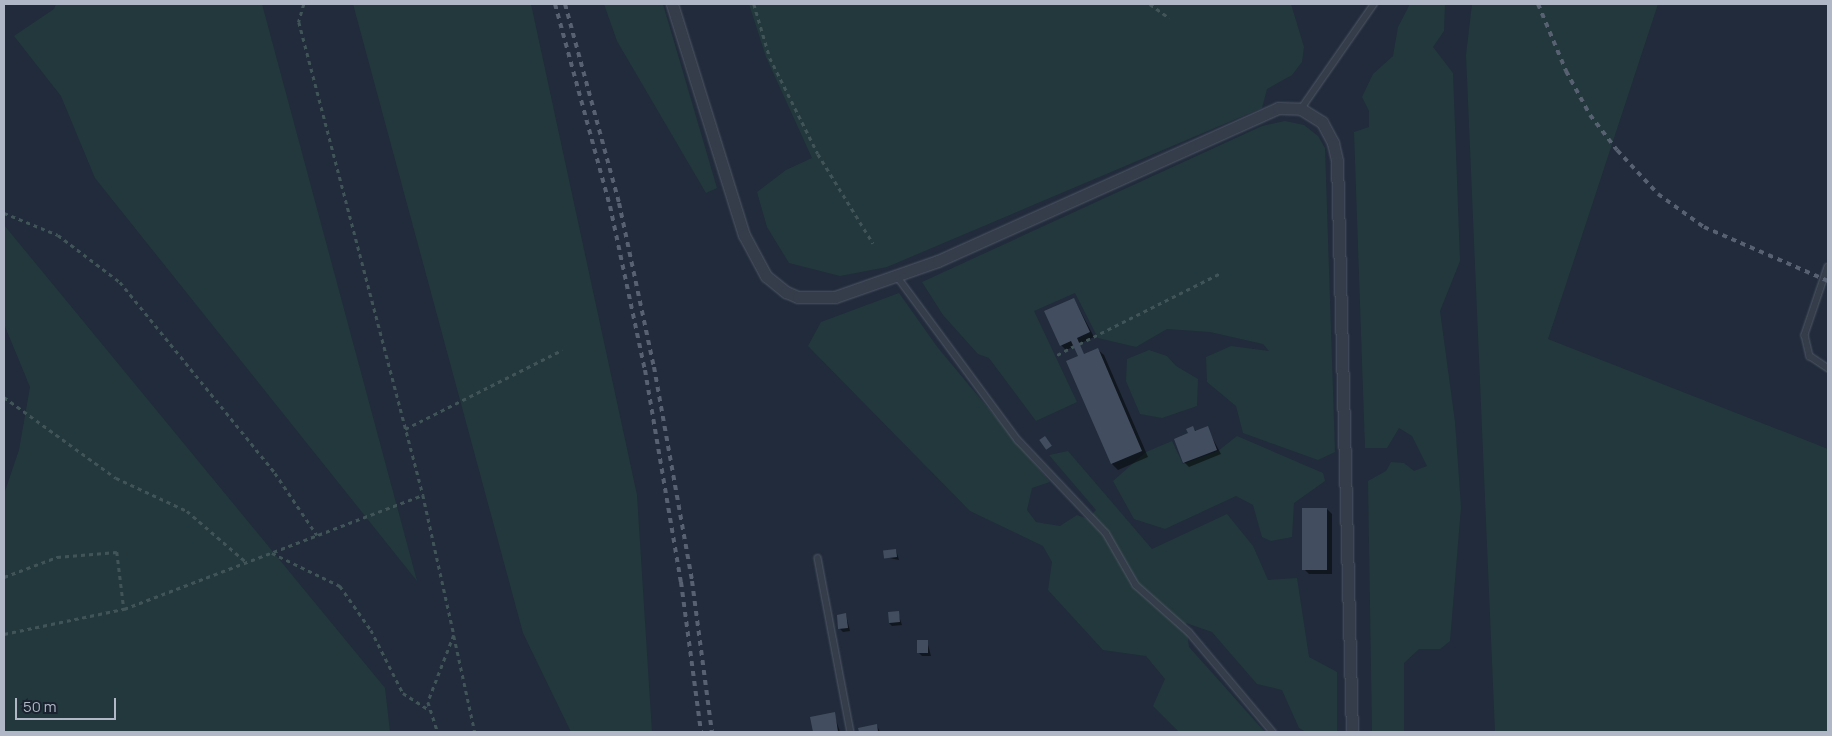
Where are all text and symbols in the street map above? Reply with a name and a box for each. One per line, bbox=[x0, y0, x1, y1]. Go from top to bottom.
scale bar bbox=[18, 688, 119, 720]
text: 50 m bbox=[23, 696, 57, 717]

